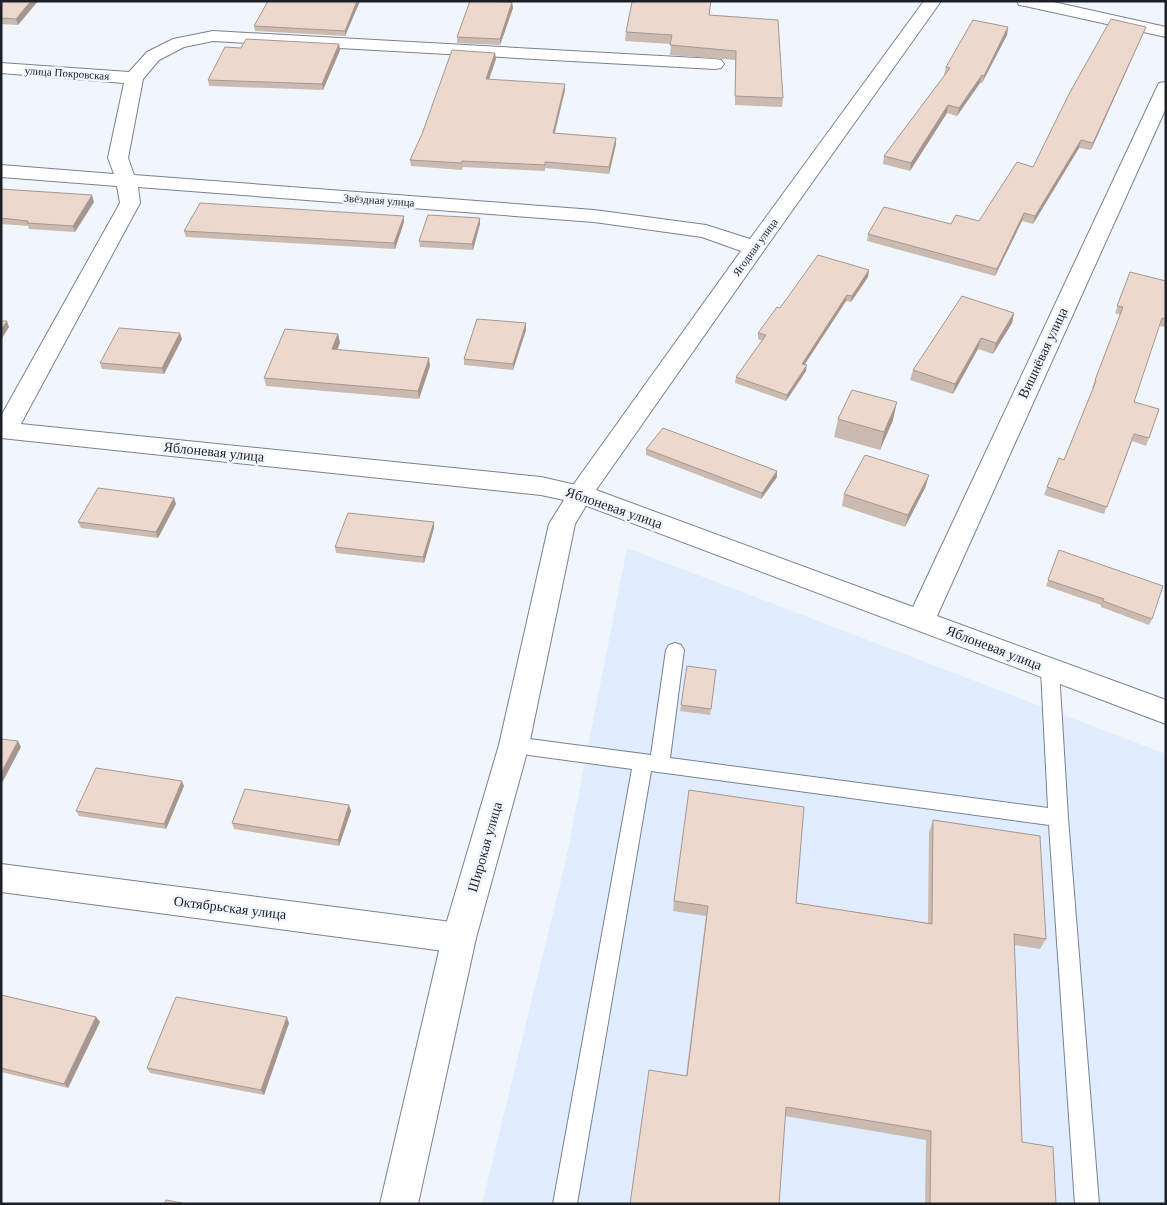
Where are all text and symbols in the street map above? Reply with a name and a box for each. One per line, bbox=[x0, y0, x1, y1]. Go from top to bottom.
street label: улица Покровская bbox=[24, 64, 110, 82]
street label: Звёздная улица bbox=[343, 192, 415, 208]
street label: Ягодная улица bbox=[730, 216, 780, 278]
street label: Вишнёвая улица bbox=[1015, 304, 1071, 401]
street label: Яблоневая улица bbox=[163, 439, 266, 465]
street label: Яблоневая улица bbox=[564, 484, 665, 532]
street label: Яблоневая улица bbox=[944, 623, 1045, 673]
street label: Широкая улица bbox=[465, 800, 505, 894]
street label: Октябрьская улица bbox=[173, 894, 288, 922]

